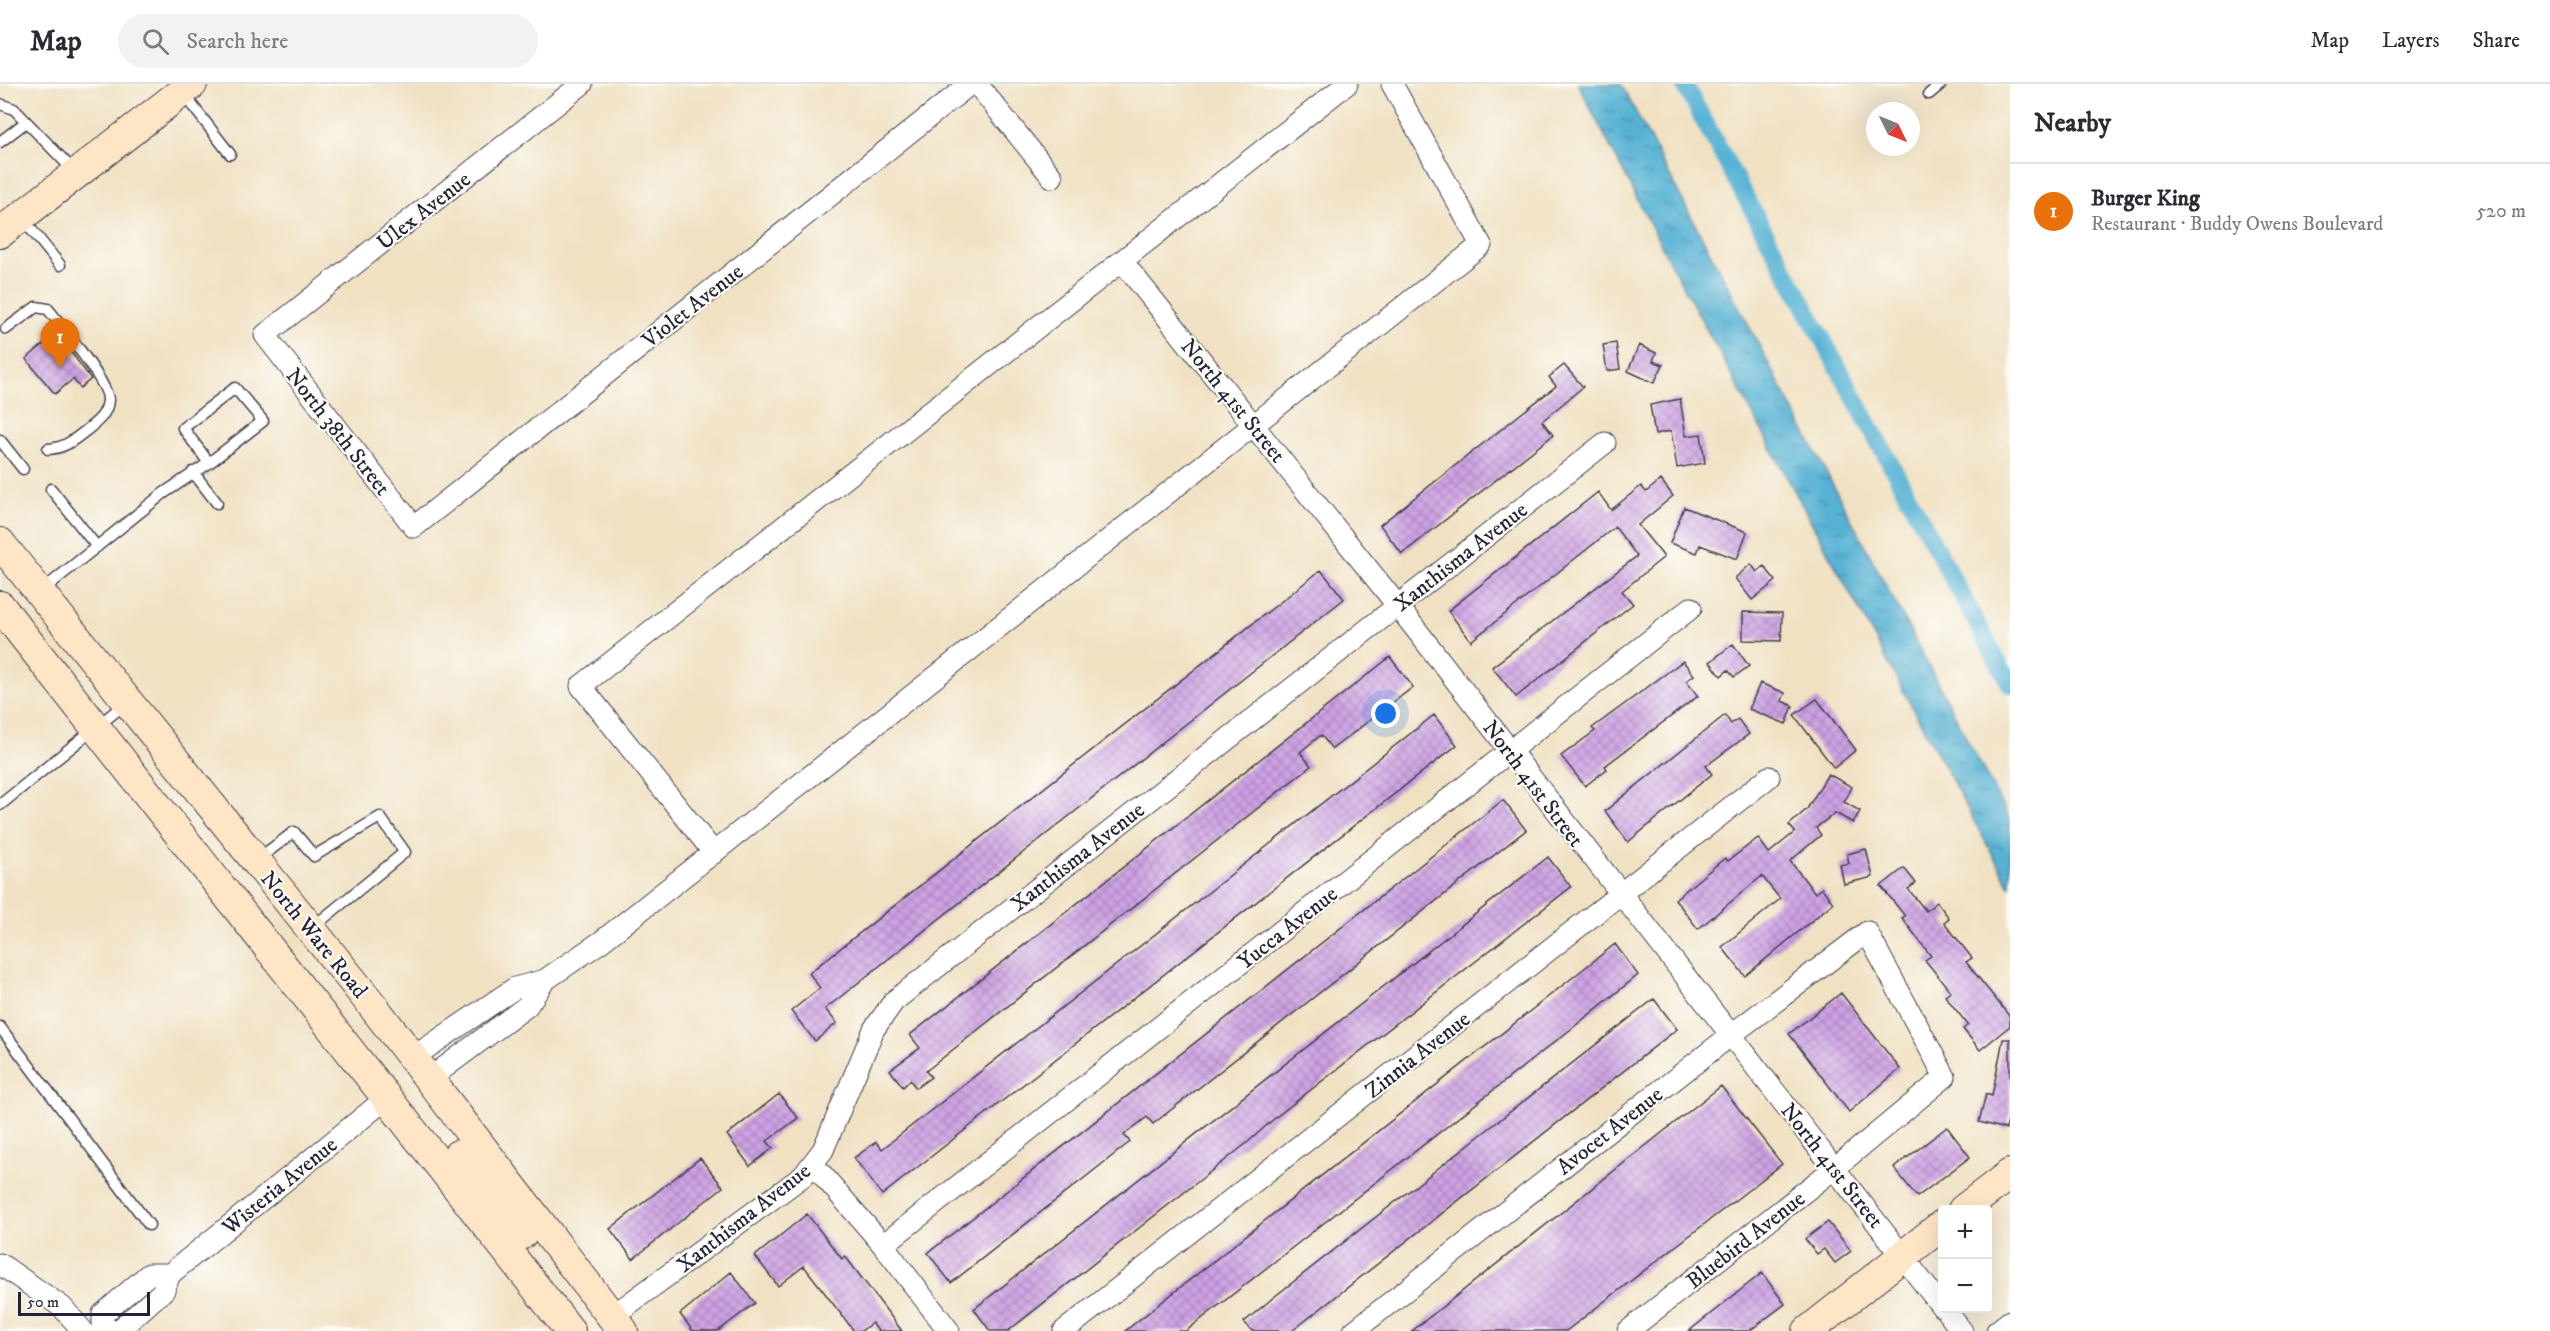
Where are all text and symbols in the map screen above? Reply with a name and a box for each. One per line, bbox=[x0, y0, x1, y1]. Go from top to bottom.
search box bbox=[118, 14, 538, 68]
text: Map bbox=[30, 24, 82, 59]
icon: search bbox=[139, 25, 172, 58]
text: Search here bbox=[187, 28, 288, 55]
text: Map bbox=[2310, 28, 2349, 54]
text: Layers bbox=[2382, 28, 2440, 54]
text: Share bbox=[2473, 28, 2520, 54]
north arrow bbox=[1866, 102, 1920, 156]
text: Nearby bbox=[2034, 107, 2111, 140]
street label: Ulex Avenue bbox=[372, 166, 476, 256]
text: Burger King bbox=[2091, 185, 2200, 212]
text: 1 bbox=[2050, 199, 2057, 224]
text: 520 m bbox=[2476, 199, 2526, 224]
text: Restaurant · Buddy Owens Boulevard bbox=[2091, 212, 2383, 237]
street label: Violet Avenue bbox=[636, 258, 749, 355]
pin: 1 bbox=[40, 318, 80, 368]
street label: North 41st Street bbox=[1175, 334, 1291, 468]
street label: North 38th Street bbox=[280, 363, 396, 501]
street label: Xanthisma Avenue bbox=[1389, 497, 1533, 618]
your location bbox=[1371, 699, 1400, 728]
street label: North 41st Street bbox=[1476, 715, 1589, 853]
street label: Xanthisma Avenue bbox=[1006, 797, 1150, 918]
street label: North Ware Road bbox=[254, 866, 373, 1004]
street label: Yucca Avenue bbox=[1233, 881, 1343, 976]
street label: Zinnia Avenue bbox=[1360, 1006, 1476, 1105]
street label: Avocet Avenue bbox=[1551, 1081, 1669, 1181]
street label: North 41st Street bbox=[1775, 1098, 1889, 1234]
street label: Wisteria Avenue bbox=[216, 1131, 343, 1242]
street label: Xanthisma Avenue bbox=[672, 1158, 816, 1279]
street label: Bluebird Avenue bbox=[1681, 1185, 1811, 1295]
map controls bbox=[1938, 1205, 1992, 1313]
button: + bbox=[1938, 1205, 1992, 1259]
button: − bbox=[1938, 1259, 1992, 1313]
scale bar bbox=[18, 1289, 150, 1316]
text: 50 m bbox=[27, 1292, 59, 1312]

